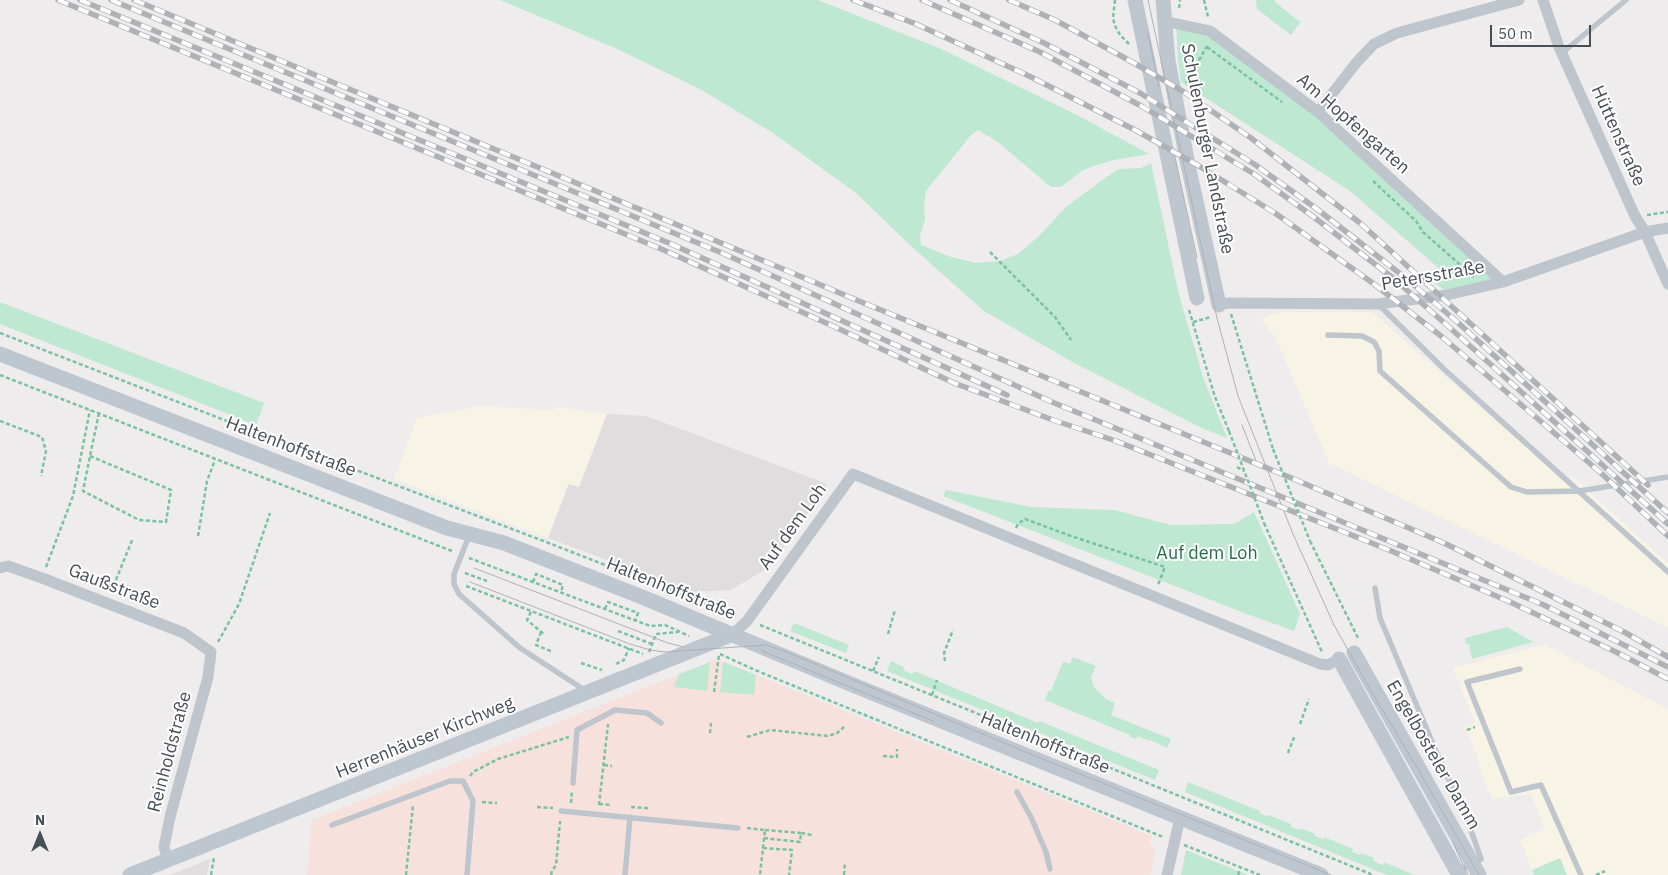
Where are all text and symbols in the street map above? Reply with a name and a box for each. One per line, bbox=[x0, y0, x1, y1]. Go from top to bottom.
scale bar bbox=[1493, 15, 1594, 47]
text: 50 m bbox=[1498, 24, 1533, 43]
street label: Schulenburger Landstraße bbox=[1176, 42, 1238, 256]
street label: Am Hopfengarten bbox=[1292, 69, 1414, 179]
street label: Hüttenstraße bbox=[1586, 82, 1650, 190]
street label: Petersstraße bbox=[1380, 256, 1486, 296]
street label: Haltenhoffstraße bbox=[223, 412, 359, 482]
street label: Auf dem Loh bbox=[755, 480, 831, 574]
park label: Auf dem Loh bbox=[1156, 543, 1258, 565]
street label: Haltenhoffstraße bbox=[603, 553, 739, 625]
street label: Gaußstraße bbox=[65, 560, 163, 614]
street label: Engelbosteler Damm bbox=[1381, 676, 1485, 834]
street label: Reinholdstraße bbox=[144, 689, 196, 815]
street label: Herrenhäuser Kirchweg bbox=[333, 692, 517, 784]
street label: Haltenhoffstraße bbox=[977, 707, 1113, 779]
north arrow bbox=[15, 810, 65, 860]
text: N bbox=[35, 811, 45, 829]

